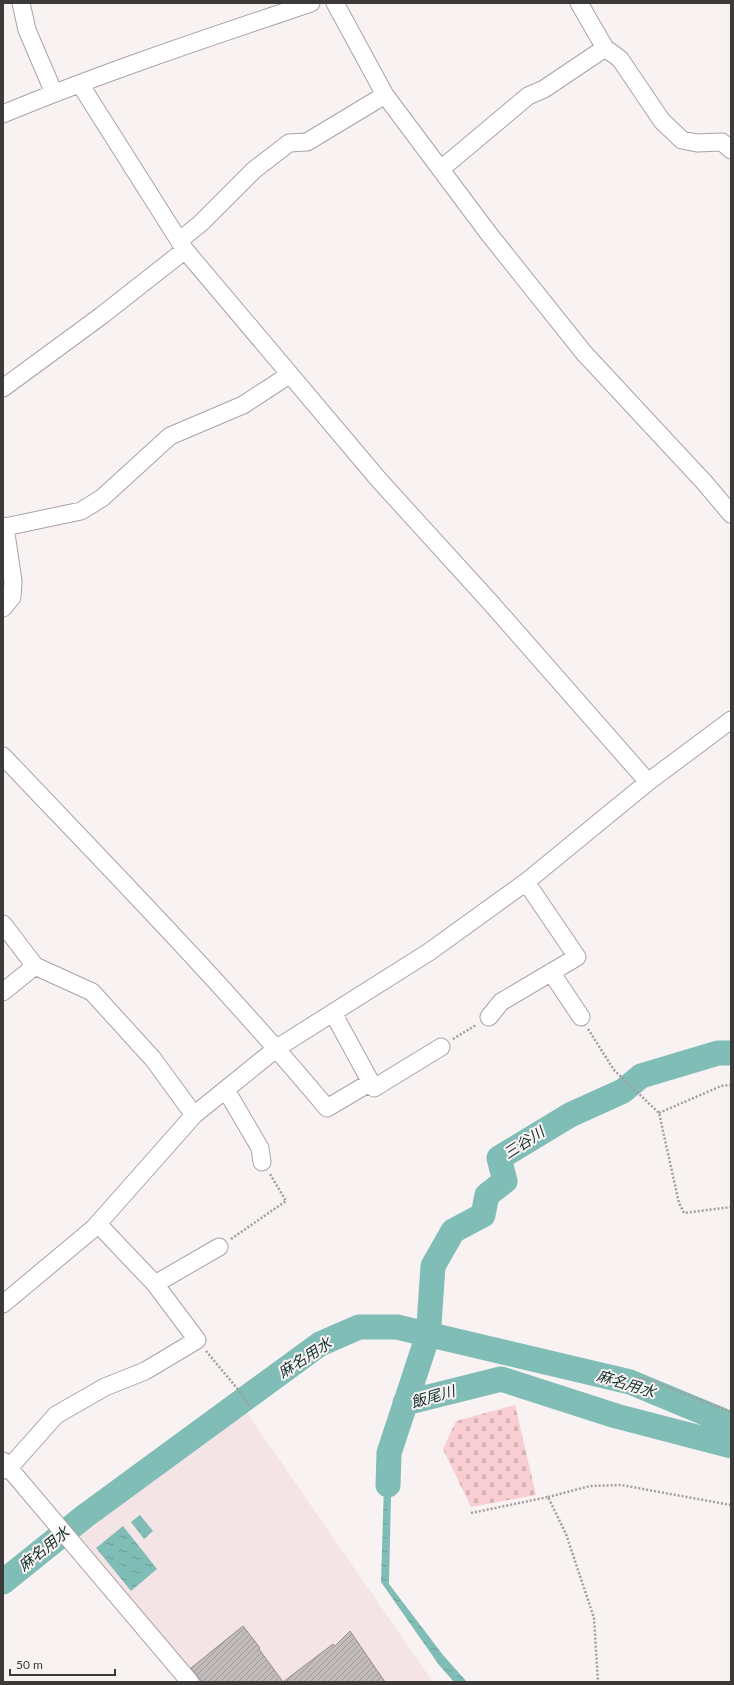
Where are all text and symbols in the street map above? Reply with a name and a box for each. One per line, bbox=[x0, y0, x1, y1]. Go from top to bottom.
water label: 三谷川 bbox=[500, 1121, 549, 1162]
water label: 麻名用水 bbox=[274, 1332, 336, 1381]
water label: 麻名用水 bbox=[595, 1366, 660, 1401]
water label: 飯尾川 bbox=[409, 1381, 459, 1411]
water label: 麻名用水 bbox=[14, 1521, 74, 1574]
scale bar bbox=[10, 1651, 115, 1677]
text: 50 m bbox=[16, 1657, 43, 1672]

